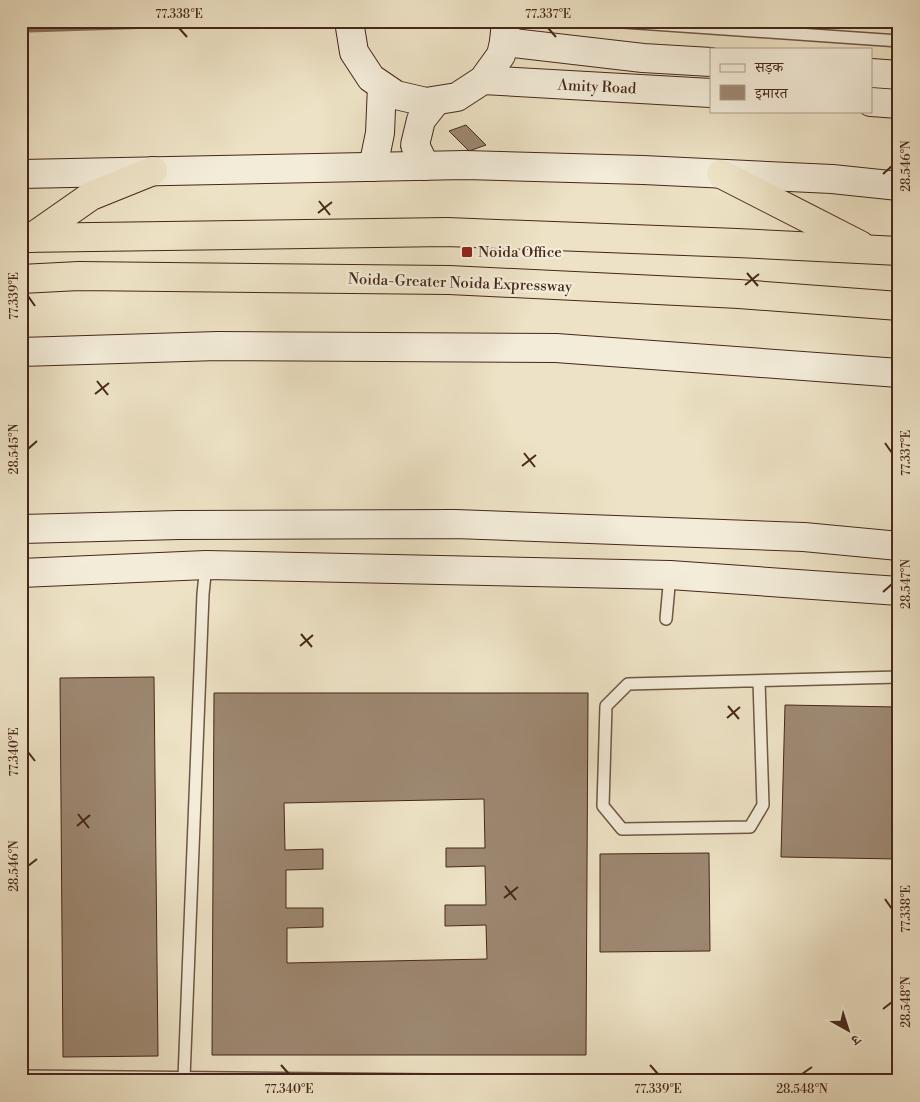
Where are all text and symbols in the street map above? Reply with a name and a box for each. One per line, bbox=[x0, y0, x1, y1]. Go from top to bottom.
text: 77.338°E bbox=[155, 7, 203, 22]
text: 77.337°E bbox=[525, 7, 571, 22]
legend bbox=[710, 48, 872, 112]
text: सड़क bbox=[754, 58, 784, 77]
street label: Amity Road bbox=[556, 75, 637, 99]
text: इमारत bbox=[754, 84, 789, 103]
text: 28.546°N bbox=[899, 140, 914, 192]
place label: Noida Office bbox=[478, 243, 562, 262]
marker: Noida Office bbox=[460, 245, 474, 259]
street label: Noida-Greater Noida Expressway bbox=[348, 270, 573, 296]
text: 77.339°E bbox=[7, 272, 22, 320]
text: 28.545°N bbox=[7, 424, 22, 474]
text: 77.337°E bbox=[899, 430, 914, 476]
text: 28.547°N bbox=[899, 559, 914, 609]
text: 77.340°E bbox=[7, 727, 22, 777]
text: 28.546°N bbox=[7, 840, 22, 892]
text: 77.338°E bbox=[899, 885, 914, 933]
text: 28.548°N bbox=[899, 976, 914, 1028]
north arrow bbox=[822, 1004, 872, 1054]
text: उ bbox=[846, 1029, 865, 1049]
text: 77.340°E bbox=[264, 1082, 314, 1097]
text: 77.339°E bbox=[634, 1082, 682, 1097]
text: 28.548°N bbox=[776, 1082, 828, 1097]

